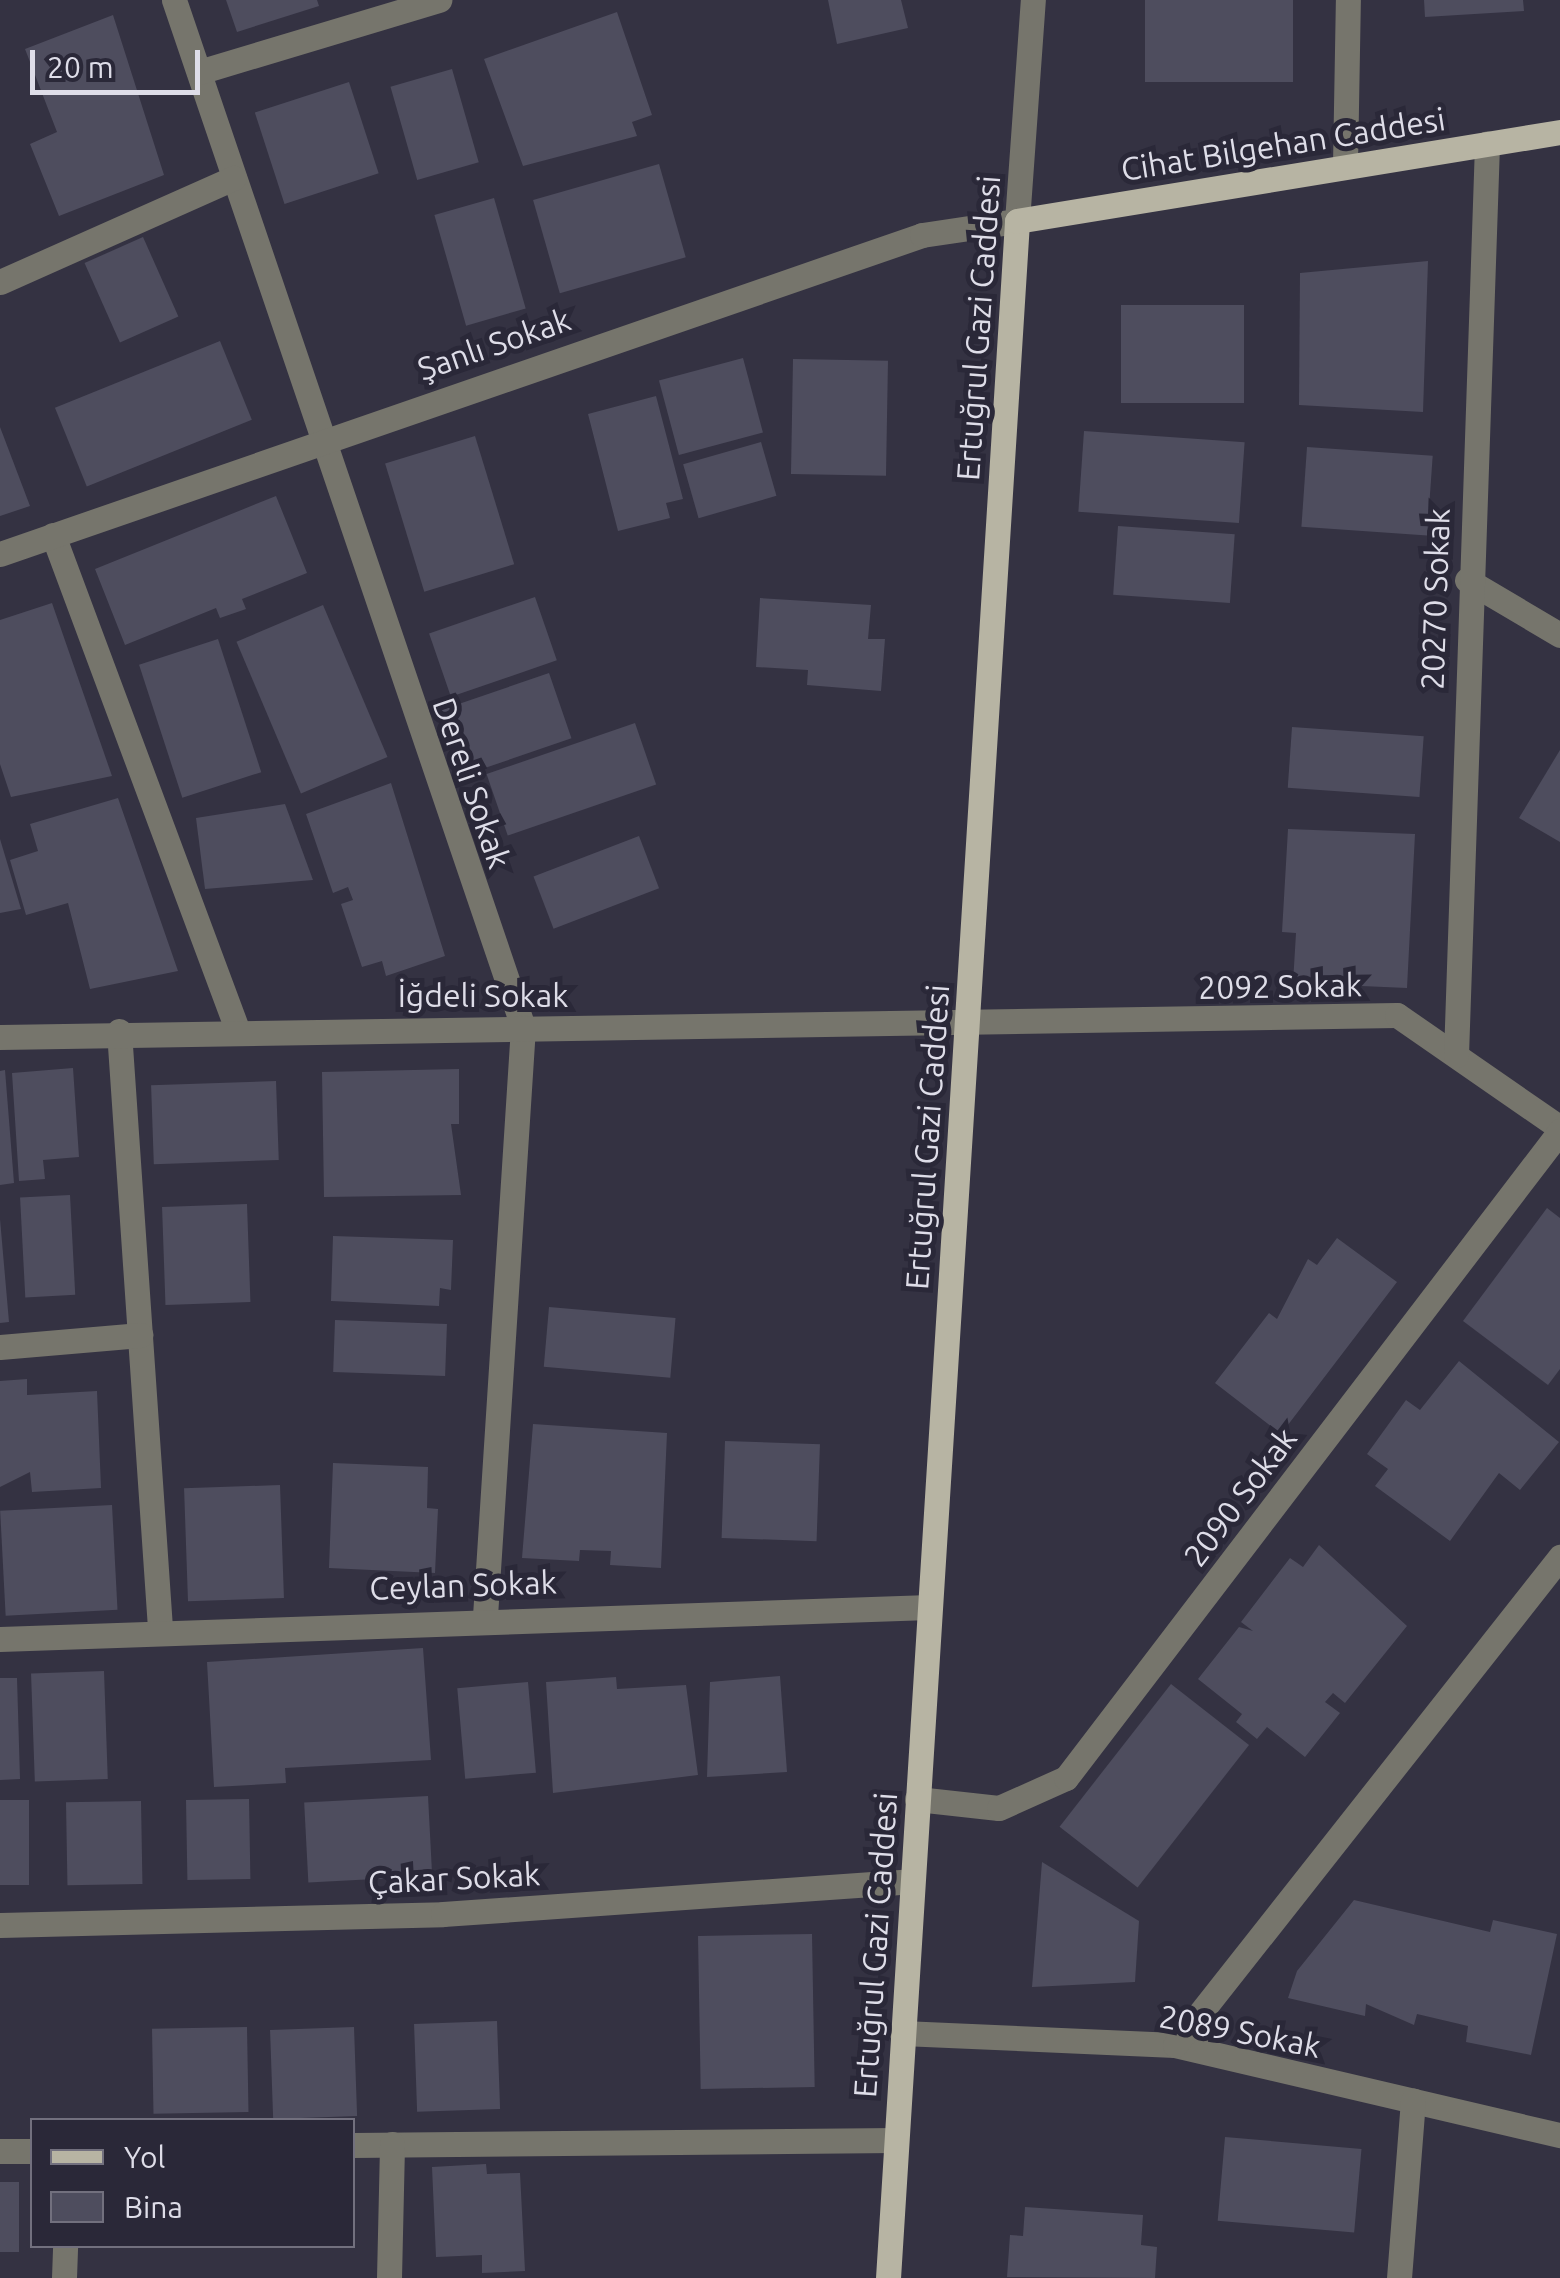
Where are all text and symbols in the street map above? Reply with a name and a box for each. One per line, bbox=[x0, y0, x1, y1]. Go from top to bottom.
scale bar bbox=[35, 30, 205, 92]
text: 20 m bbox=[47, 50, 114, 84]
street label: Cihat Bilgehan Caddesi bbox=[1118, 99, 1448, 189]
street label: Ertuğrul Gazi Caddesi bbox=[948, 174, 1008, 482]
street label: Şanlı Sokak bbox=[412, 300, 576, 388]
street label: 20270 Sokak bbox=[1413, 507, 1457, 691]
street label: Dereli Sokak bbox=[425, 693, 519, 873]
street label: 2092 Sokak bbox=[1198, 965, 1362, 1007]
street label: İğdeli Sokak bbox=[398, 976, 568, 1014]
street label: Ertuğrul Gazi Caddesi bbox=[897, 983, 957, 1291]
street label: 2090 Sokak bbox=[1175, 1420, 1305, 1574]
street label: Ceylan Sokak bbox=[369, 1563, 557, 1607]
street label: Ertuğrul Gazi Caddesi bbox=[845, 1791, 905, 2099]
street label: Çakar Sokak bbox=[367, 1854, 541, 1902]
street label: 2089 Sokak bbox=[1156, 1997, 1324, 2065]
legend bbox=[30, 2118, 355, 2248]
text: Yol bbox=[124, 2140, 165, 2174]
text: Bina bbox=[124, 2190, 183, 2224]

